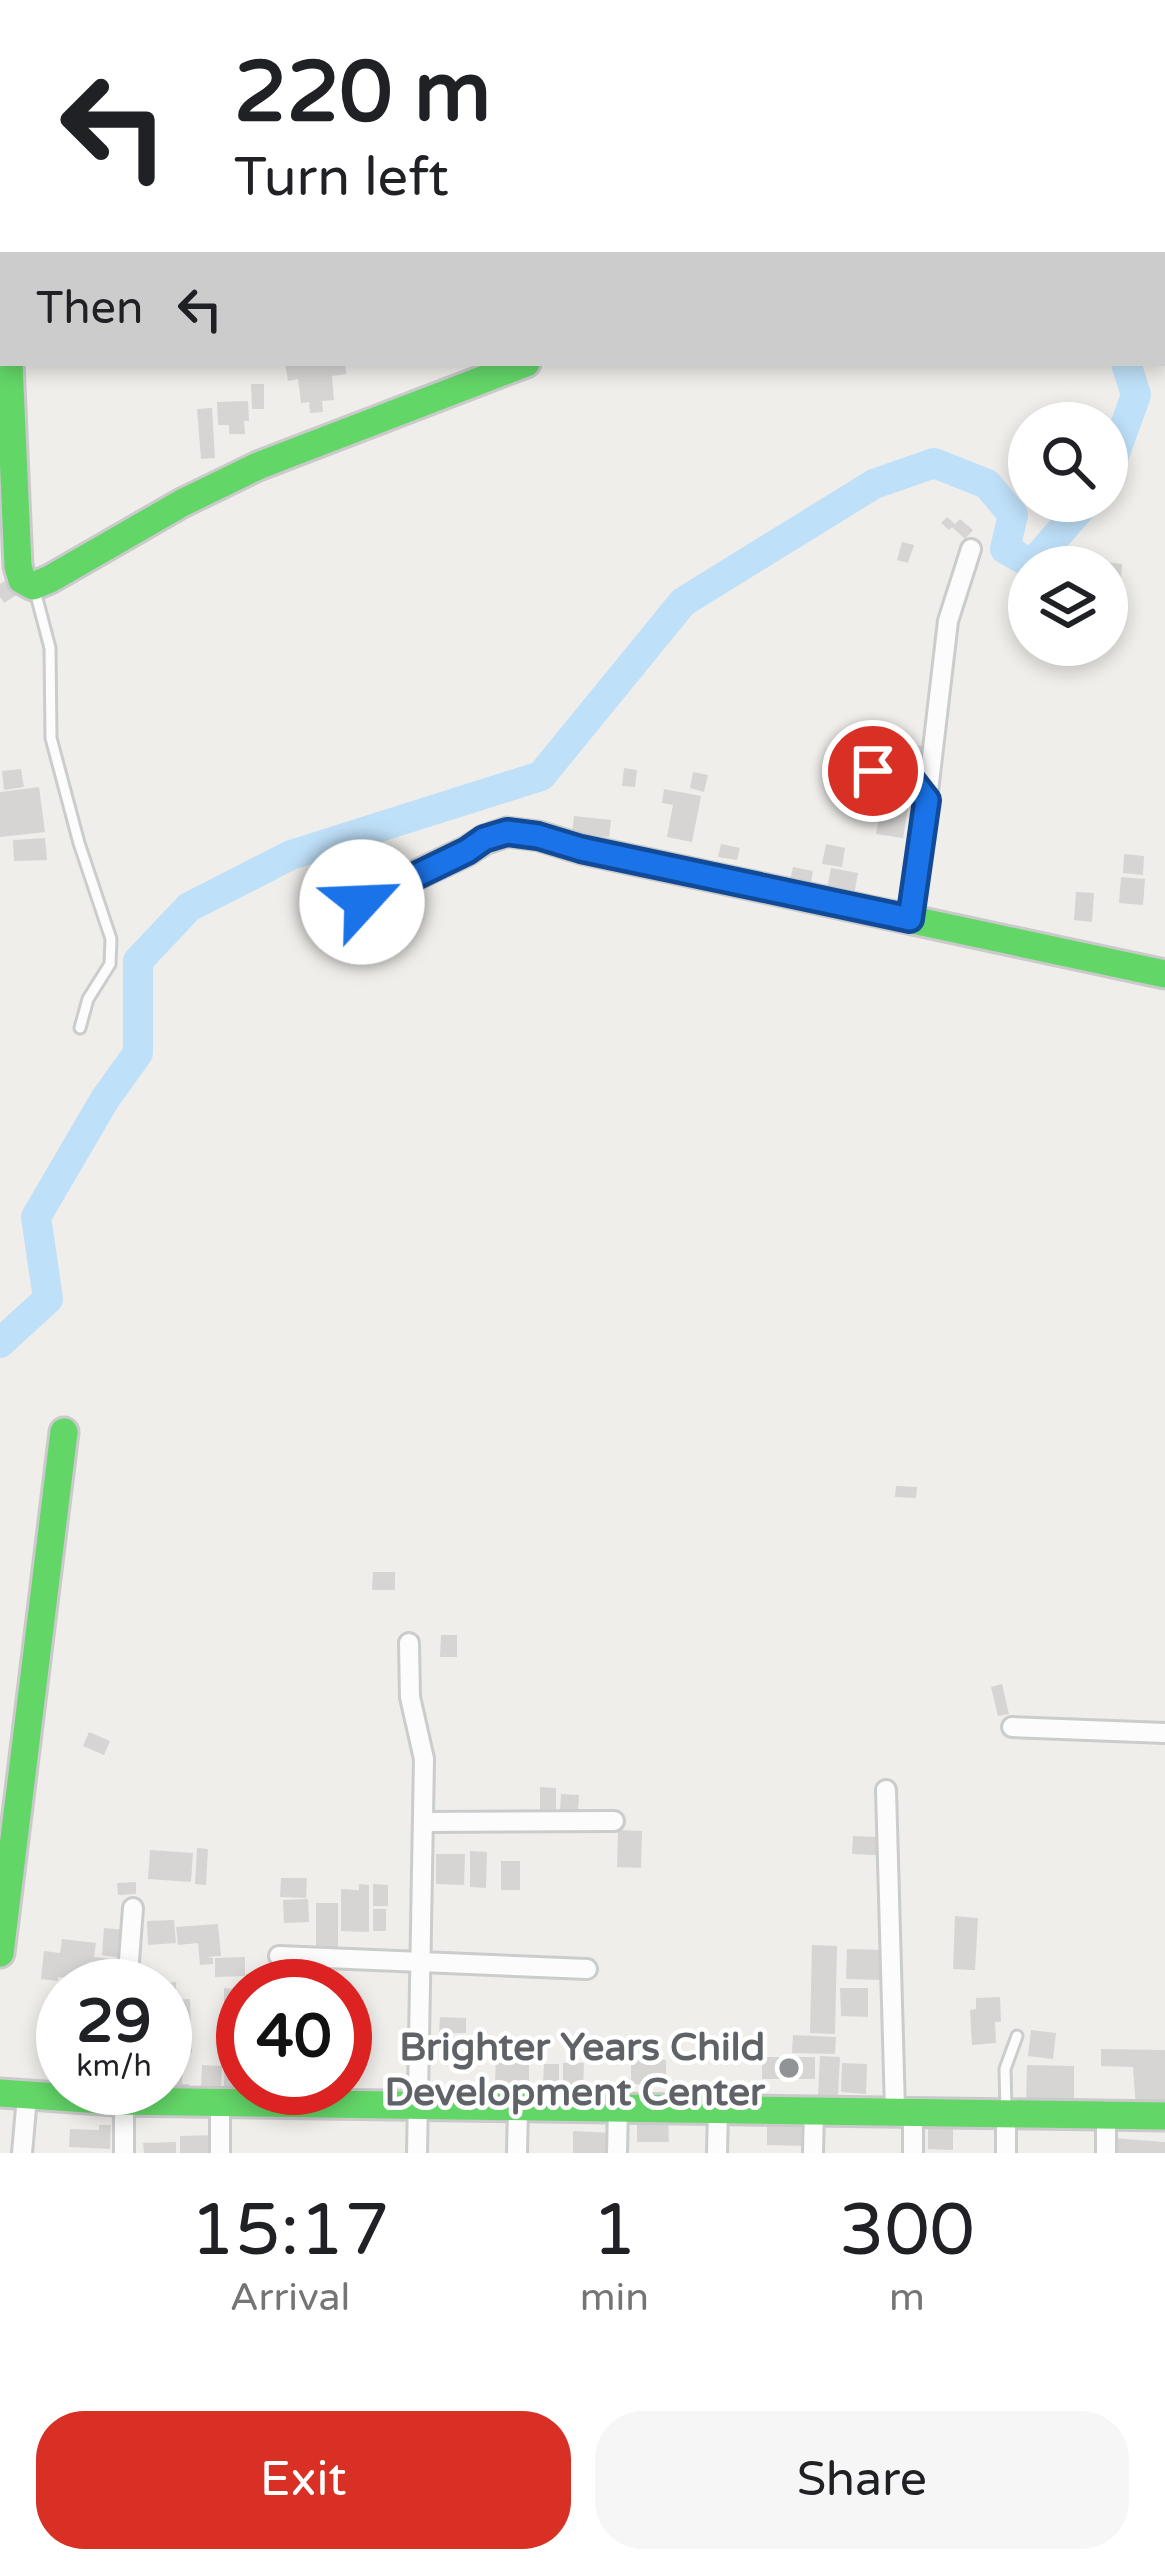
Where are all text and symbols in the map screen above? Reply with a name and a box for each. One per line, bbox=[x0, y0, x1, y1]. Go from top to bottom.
text: 220 m bbox=[234, 43, 491, 144]
icon: left bbox=[36, 48, 192, 204]
text: Turn left bbox=[234, 145, 449, 210]
icon: left bbox=[167, 276, 233, 342]
text: Then bbox=[36, 282, 143, 336]
map controls bbox=[1008, 402, 1128, 666]
button: search bbox=[1008, 402, 1128, 522]
button: layers bbox=[1008, 546, 1128, 666]
pin bbox=[822, 720, 924, 822]
icon: arrive bbox=[840, 738, 906, 804]
position arrow bbox=[299, 839, 425, 965]
speed limit sign: 40 bbox=[216, 1959, 372, 2115]
text: 29 bbox=[76, 1986, 152, 2058]
place label: Brighter Years Child Development Center bbox=[384, 2024, 766, 2116]
text: km/h bbox=[76, 2048, 152, 2085]
marker: Brighter Years Child Development Center bbox=[776, 2055, 802, 2081]
text: 15:17 bbox=[190, 2188, 390, 2275]
text: 1 bbox=[592, 2188, 637, 2275]
text: 300 bbox=[839, 2188, 975, 2275]
text: Arrival bbox=[230, 2274, 350, 2321]
text: min bbox=[580, 2274, 649, 2321]
text: m bbox=[889, 2274, 925, 2321]
button: Exit bbox=[36, 2411, 571, 2549]
button: Share bbox=[595, 2411, 1129, 2549]

